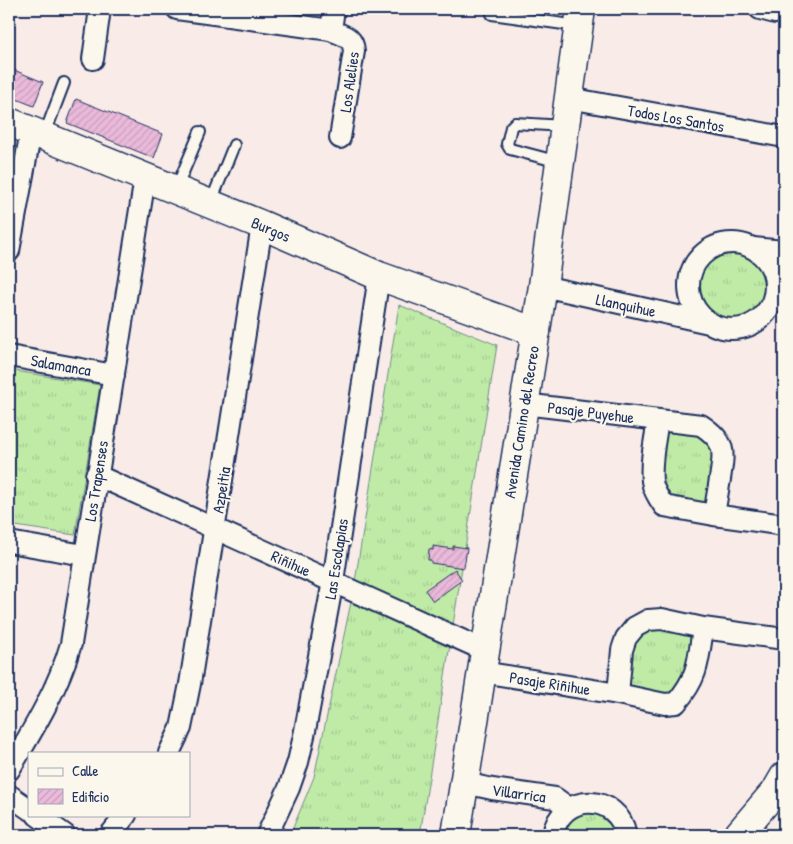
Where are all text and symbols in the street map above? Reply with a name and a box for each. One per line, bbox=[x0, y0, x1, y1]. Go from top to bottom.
street label: Los Alelies bbox=[334, 50, 364, 114]
street label: Todos Los Santos bbox=[626, 99, 726, 137]
street label: Burgos bbox=[248, 211, 294, 247]
street label: Llanquihue bbox=[594, 288, 659, 322]
street label: Avenida Camino del Recreo bbox=[498, 344, 544, 500]
street label: Salamanca bbox=[29, 349, 93, 381]
street label: Pasaje Puyehue bbox=[547, 396, 636, 428]
street label: Los Trapenses bbox=[79, 439, 113, 523]
street label: Azpeitia bbox=[206, 465, 236, 515]
street label: Las Escolapias bbox=[319, 517, 353, 601]
street label: Riñihue bbox=[268, 545, 315, 582]
street label: Pasaje Riñihue bbox=[508, 666, 593, 700]
legend bbox=[28, 752, 190, 816]
text: Calle bbox=[72, 760, 99, 781]
street label: Villarrica bbox=[491, 778, 547, 808]
text: Edificio bbox=[72, 786, 109, 807]

